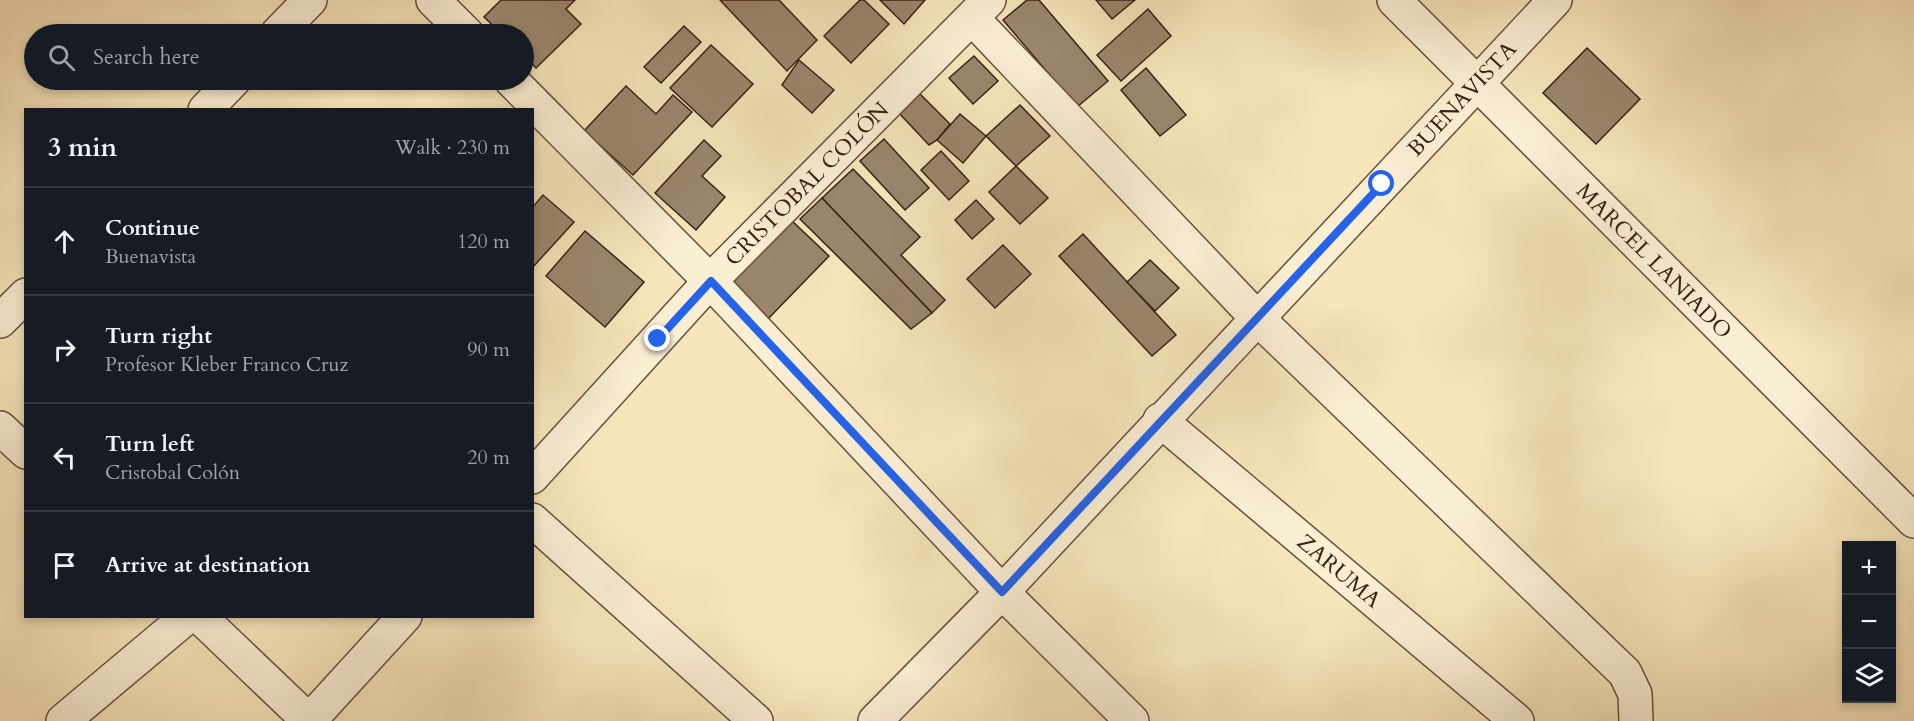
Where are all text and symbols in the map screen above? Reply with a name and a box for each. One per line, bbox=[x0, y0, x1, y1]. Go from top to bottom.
search box bbox=[24, 24, 534, 90]
street label: BUENAVISTA bbox=[1401, 35, 1523, 163]
icon: search bbox=[45, 41, 78, 74]
text: Search here bbox=[93, 42, 200, 72]
street label: CRISTOBAL COLÓN bbox=[718, 95, 896, 273]
text: 3 min bbox=[48, 130, 117, 165]
text: Walk · 230 m bbox=[395, 134, 510, 161]
route start bbox=[1368, 170, 1394, 196]
street label: MARCEL LANIADO bbox=[1569, 176, 1739, 346]
text: Continue bbox=[105, 213, 200, 243]
icon: ahead bbox=[48, 225, 81, 258]
text: 120 m bbox=[457, 228, 510, 255]
text: Buenavista bbox=[105, 243, 196, 270]
text: Turn right bbox=[105, 321, 212, 351]
route end bbox=[644, 325, 670, 351]
icon: right bbox=[48, 333, 81, 366]
text: 90 m bbox=[467, 336, 510, 363]
text: Profesor Kleber Franco Cruz bbox=[105, 351, 348, 378]
text: Turn left bbox=[105, 429, 194, 459]
icon: left bbox=[48, 441, 81, 474]
text: 20 m bbox=[467, 444, 510, 471]
text: Cristobal Colón bbox=[105, 459, 240, 486]
street label: ZARUMA bbox=[1291, 527, 1388, 615]
map controls bbox=[1842, 541, 1896, 703]
button: + bbox=[1842, 541, 1896, 595]
icon: arrive bbox=[48, 549, 81, 582]
text: Arrive at destination bbox=[105, 550, 310, 580]
button: − bbox=[1842, 595, 1896, 649]
button: layers bbox=[1842, 649, 1896, 703]

